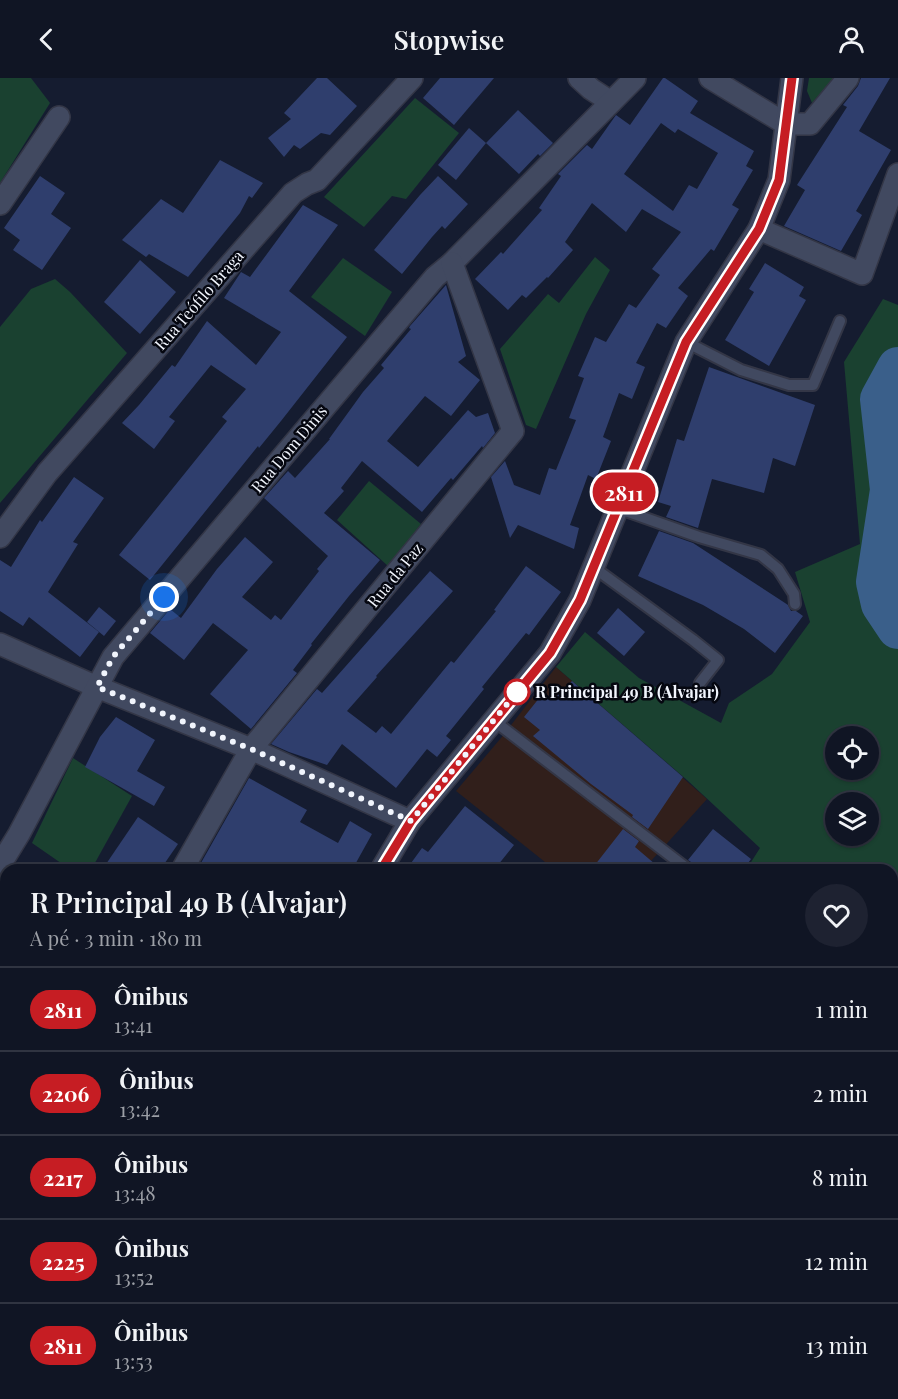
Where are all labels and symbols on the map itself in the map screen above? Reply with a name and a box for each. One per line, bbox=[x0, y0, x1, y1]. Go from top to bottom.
street label: Rua Teófilo Braga bbox=[150, 245, 248, 354]
street label: Rua Dom Dinis bbox=[246, 401, 331, 497]
line badge: 2811 bbox=[582, 472, 666, 512]
street label: Rua da Paz bbox=[362, 538, 427, 611]
your location bbox=[149, 582, 179, 612]
marker: R Principal 49 B (Alvajar) bbox=[504, 679, 530, 705]
place label: R Principal 49 B (Alvajar) bbox=[535, 681, 719, 702]

